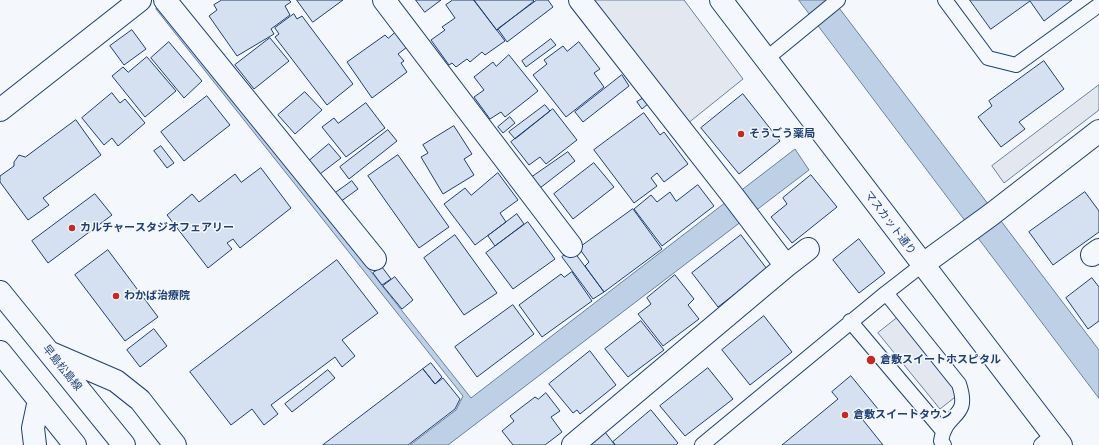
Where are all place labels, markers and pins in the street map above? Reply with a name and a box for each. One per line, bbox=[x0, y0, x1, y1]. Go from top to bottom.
place label: そうごう薬局 bbox=[749, 127, 815, 141]
marker: そうごう薬局 bbox=[736, 129, 746, 139]
place label: カルチャースタジオフェアリー bbox=[80, 221, 234, 235]
marker: カルチャースタジオフェアリー bbox=[67, 223, 77, 233]
place label: わかば治療院 bbox=[124, 289, 190, 303]
marker: わかば治療院 bbox=[111, 291, 121, 301]
place label: 倉敷スイートホスピタル bbox=[880, 353, 1001, 367]
marker: 倉敷スイートホスピタル bbox=[865, 354, 877, 366]
place label: 倉敷スイートタウン bbox=[853, 408, 952, 422]
marker: 倉敷スイートタウン bbox=[840, 410, 850, 420]

